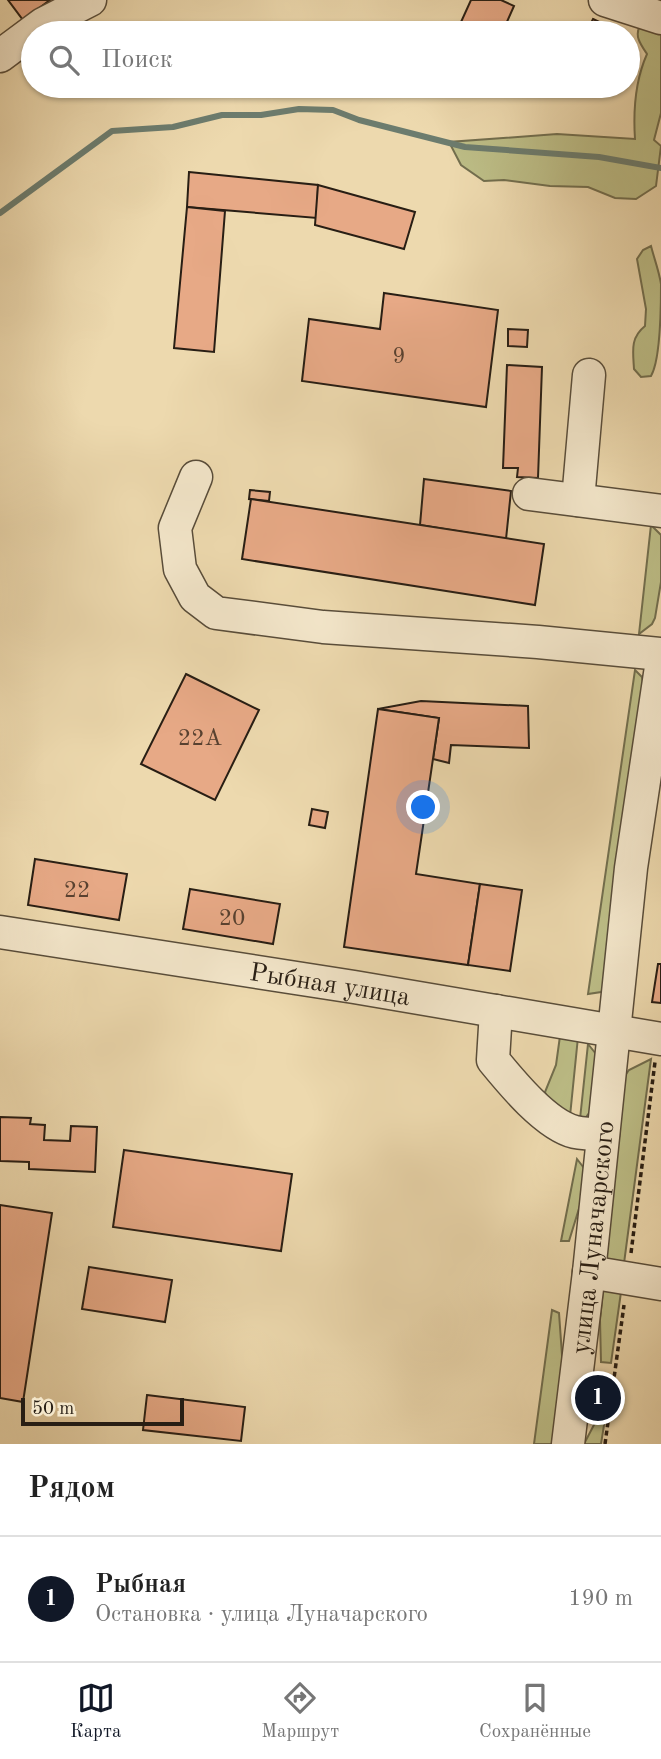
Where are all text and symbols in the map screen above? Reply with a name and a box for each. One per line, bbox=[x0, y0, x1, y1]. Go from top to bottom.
search box bbox=[21, 21, 640, 98]
icon: search bbox=[45, 41, 83, 79]
text: Поиск bbox=[101, 47, 173, 73]
house number: 9 bbox=[392, 345, 406, 368]
house number: 22А bbox=[178, 727, 223, 750]
your location bbox=[406, 790, 440, 824]
house number: 22 bbox=[64, 879, 90, 902]
house number: 20 bbox=[219, 907, 245, 930]
street label: Рыбная улица bbox=[248, 960, 412, 1011]
street label: улица Луначарского bbox=[568, 1120, 620, 1356]
pin: 1 bbox=[575, 1372, 621, 1424]
scale bar bbox=[21, 1395, 184, 1427]
text: 50 m bbox=[32, 1400, 74, 1419]
text: Рядом bbox=[28, 1474, 115, 1504]
text: Рыбная bbox=[95, 1572, 186, 1598]
text: 1 bbox=[44, 1587, 58, 1610]
text: 190 m bbox=[568, 1587, 633, 1610]
text: Остановка · улица Луначарского bbox=[95, 1603, 428, 1626]
tab: Карта bbox=[70, 1679, 121, 1744]
tab: Маршрут bbox=[261, 1679, 339, 1744]
tab: Сохранённые bbox=[479, 1679, 591, 1744]

